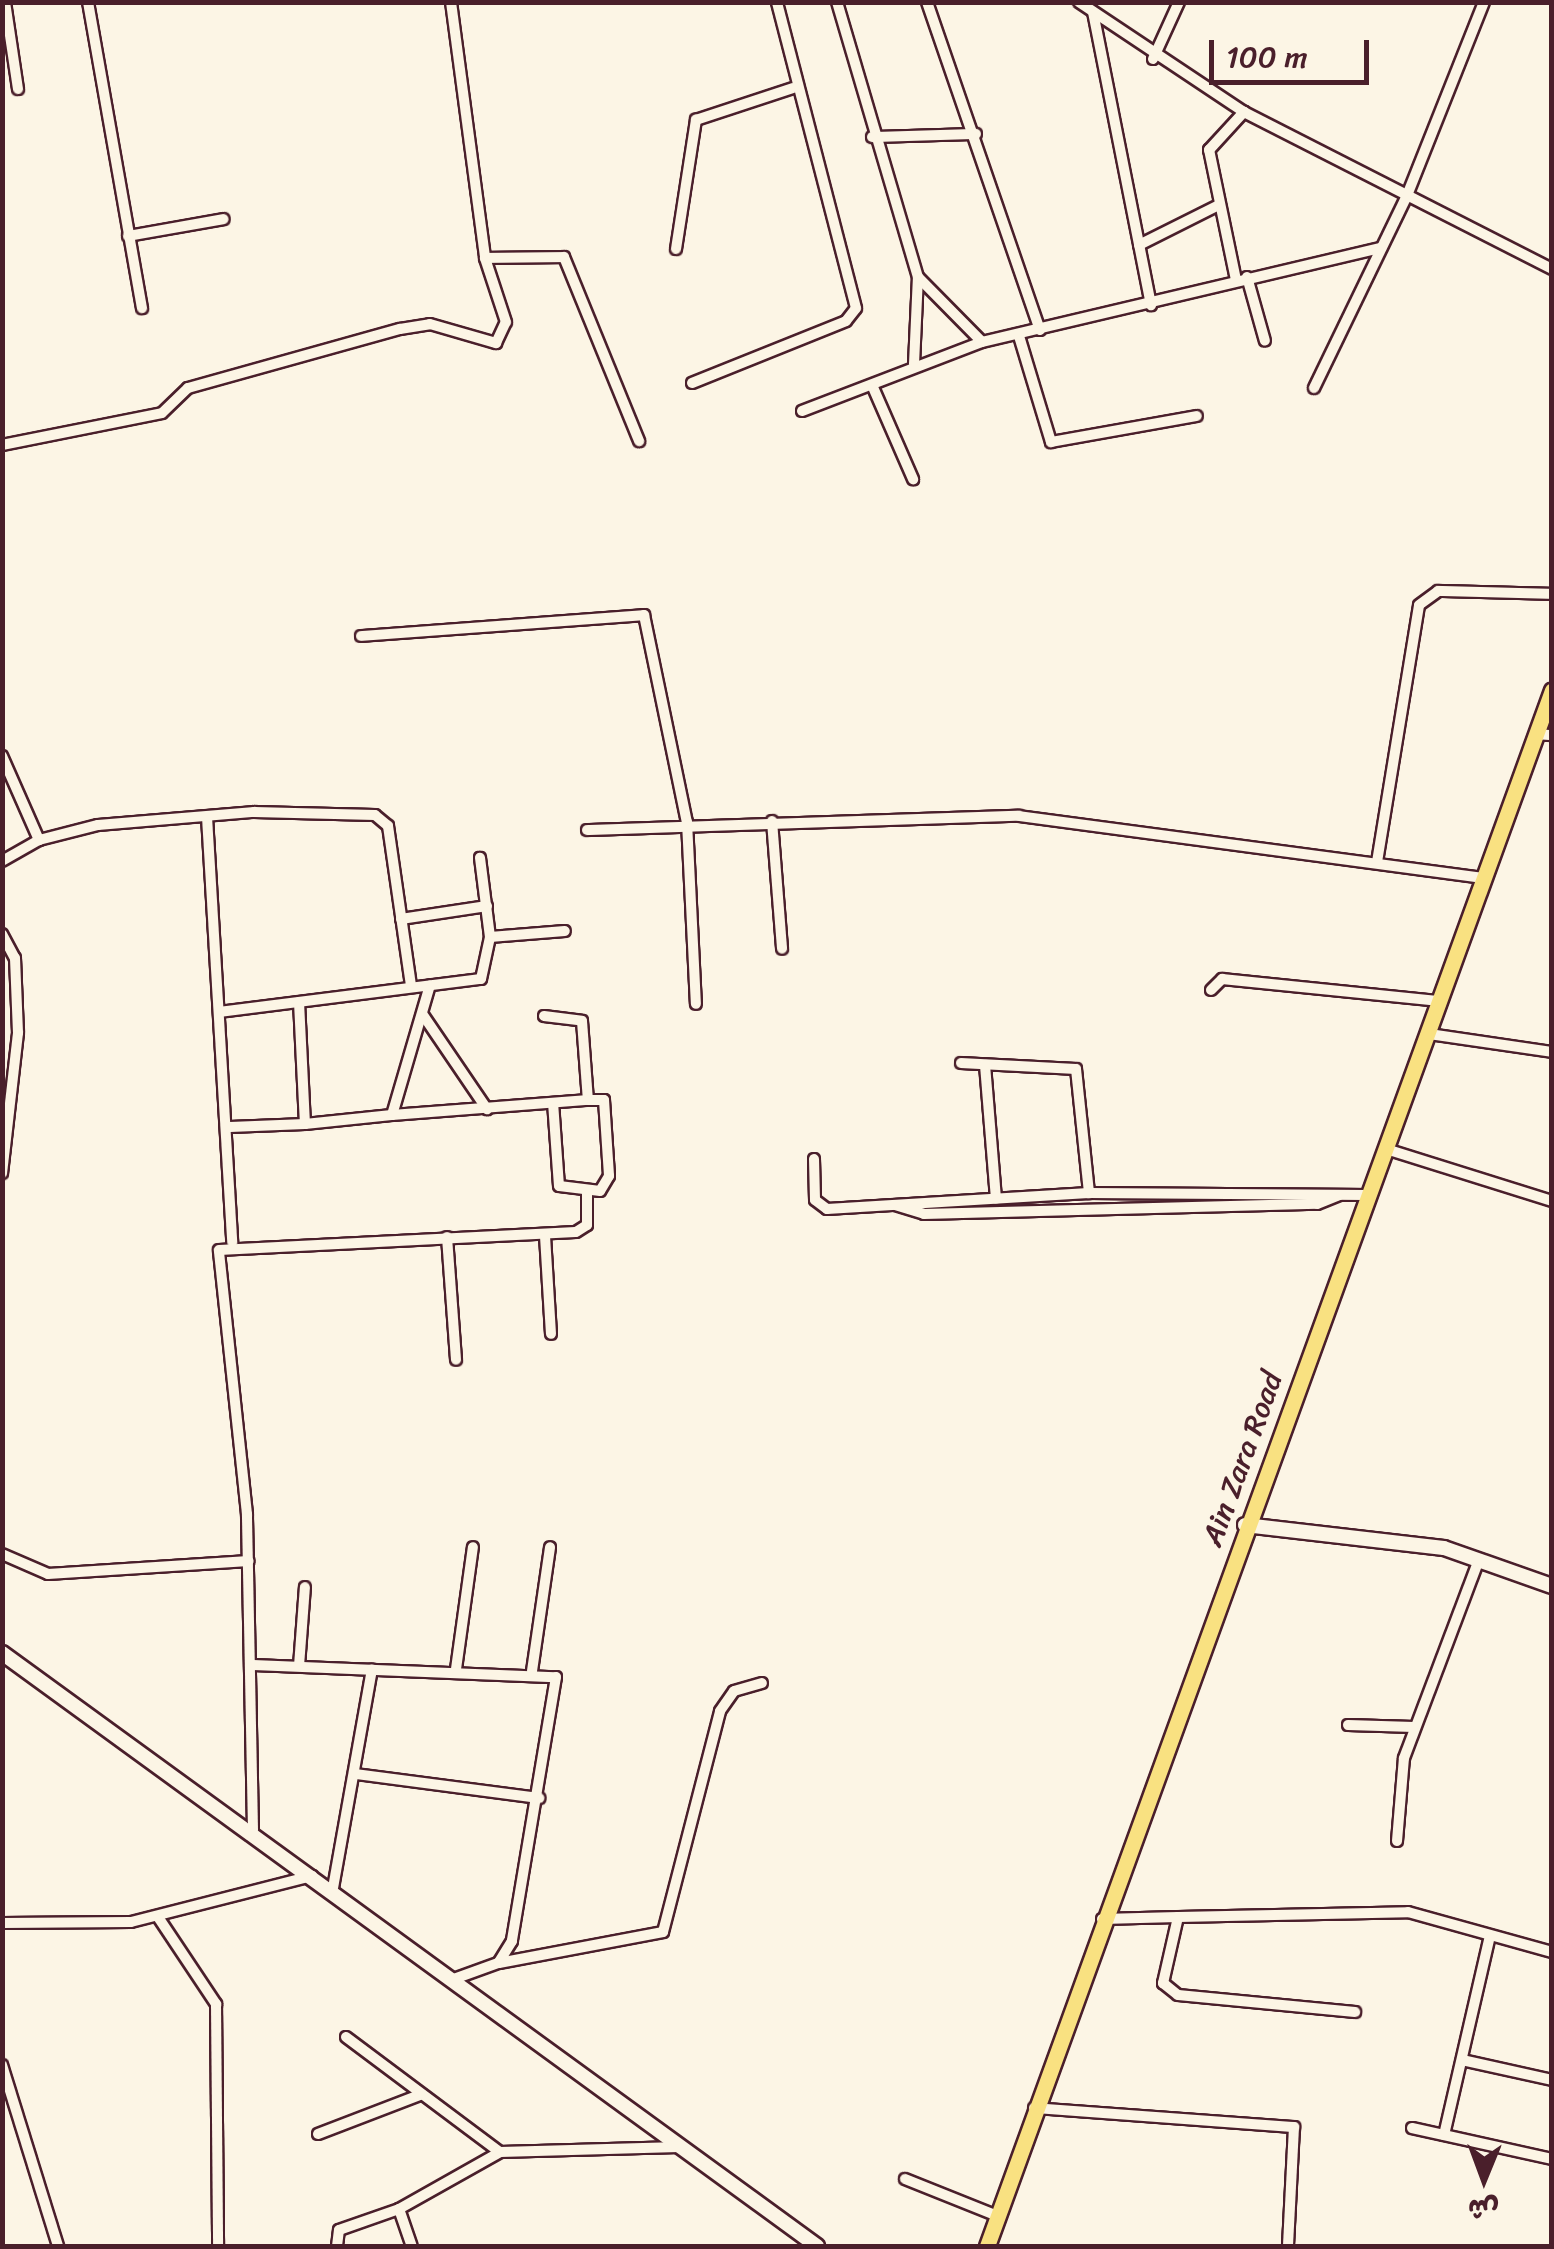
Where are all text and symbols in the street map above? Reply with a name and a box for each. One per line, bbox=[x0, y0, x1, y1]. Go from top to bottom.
scale bar bbox=[1214, 20, 1374, 82]
text: 100 m bbox=[1226, 30, 1308, 84]
street label: Ain Zara Road bbox=[1194, 1367, 1290, 1551]
north arrow bbox=[1434, 2129, 1534, 2229]
text: ش bbox=[1468, 2185, 1499, 2234]

